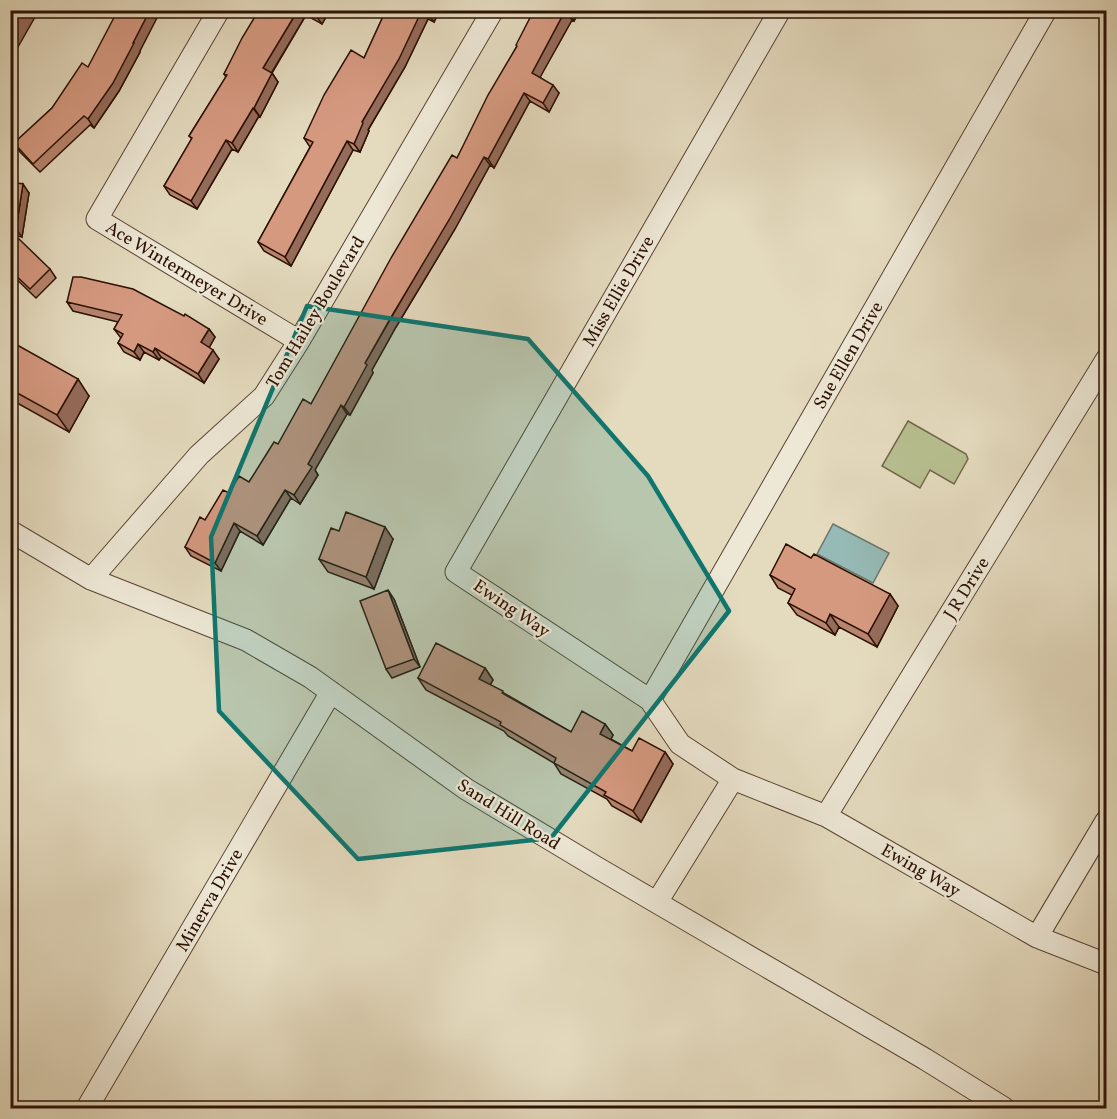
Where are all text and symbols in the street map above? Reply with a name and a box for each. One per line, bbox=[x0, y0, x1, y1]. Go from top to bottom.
street label: Ace Wintermeyer Drive bbox=[100, 216, 272, 333]
street label: Tom Hailey Boulevard bbox=[261, 232, 372, 394]
street label: Miss Ellie Drive bbox=[577, 232, 661, 352]
street label: Sue Ellen Drive bbox=[808, 297, 890, 414]
street label: J R Drive bbox=[938, 553, 996, 625]
street label: Ewing Way bbox=[468, 574, 555, 644]
street label: Sand Hill Road bbox=[452, 774, 565, 857]
street label: Ewing Way bbox=[876, 838, 965, 904]
street label: Minerva Drive bbox=[171, 845, 250, 957]

